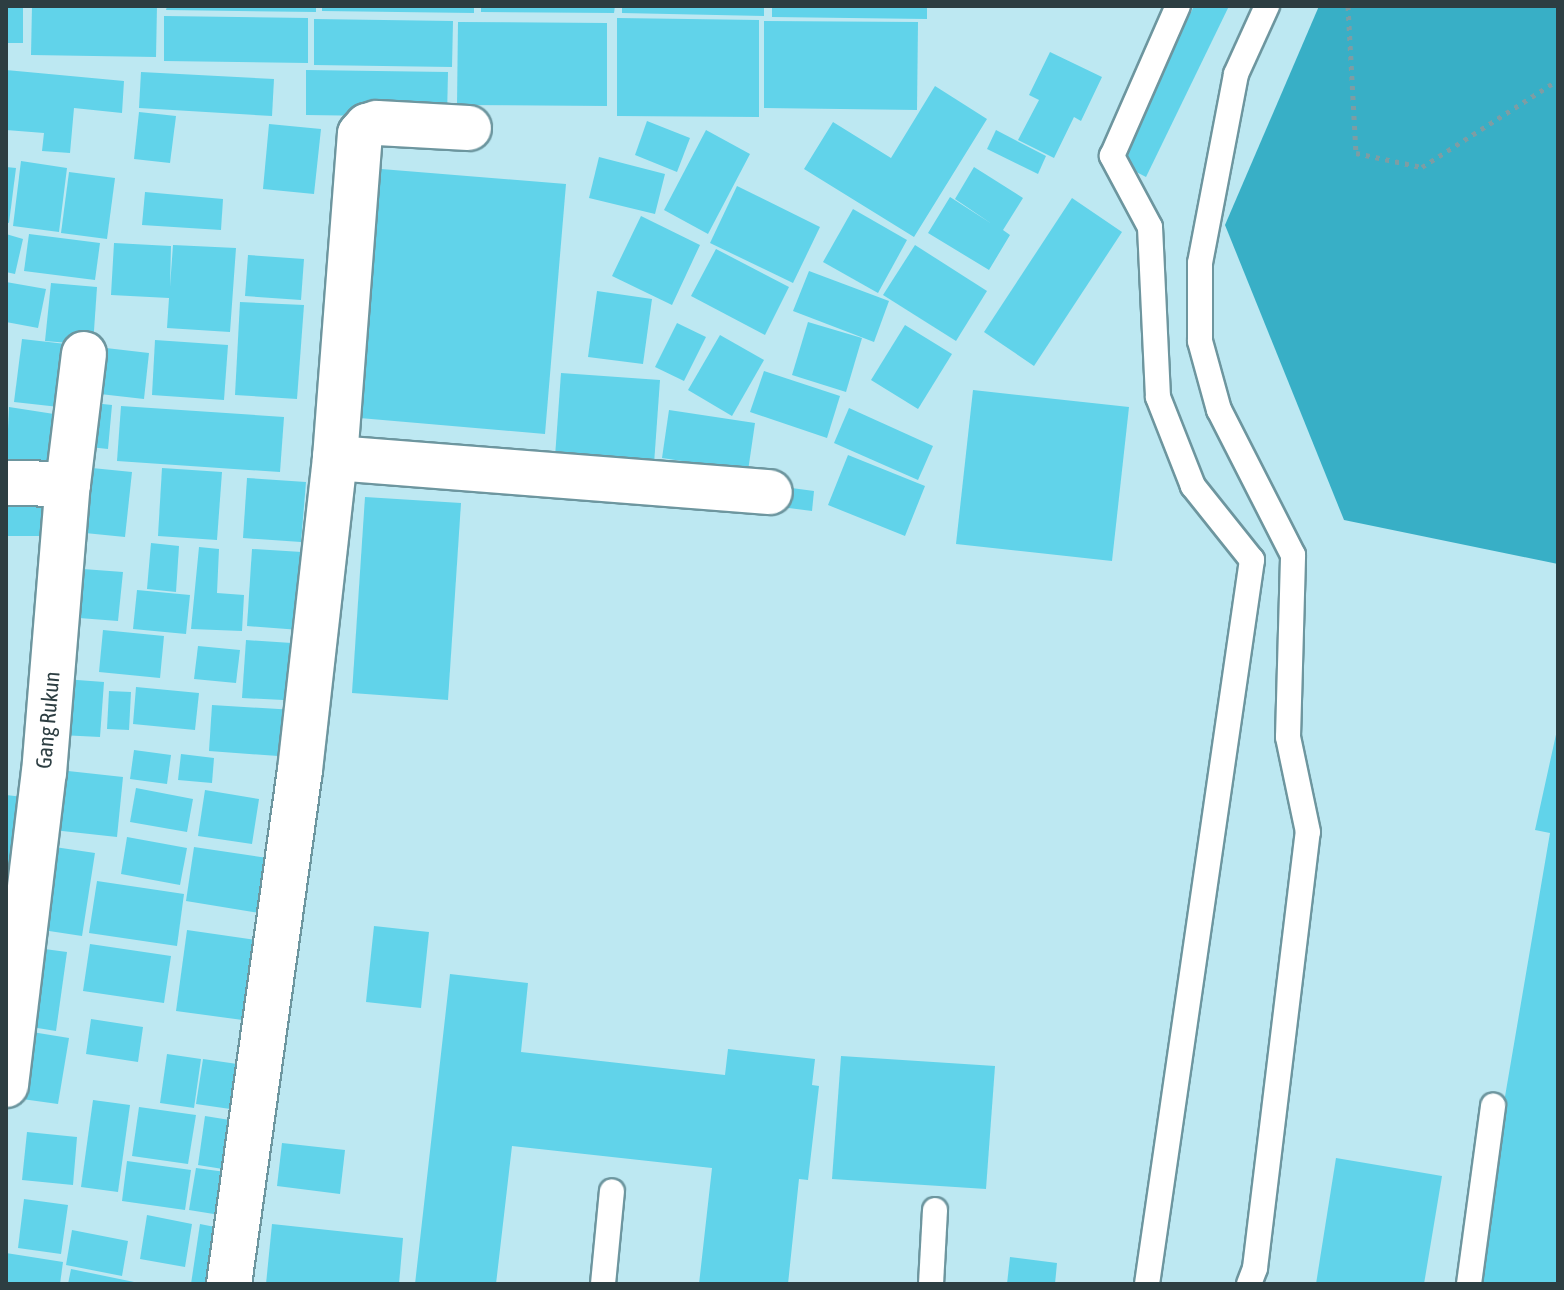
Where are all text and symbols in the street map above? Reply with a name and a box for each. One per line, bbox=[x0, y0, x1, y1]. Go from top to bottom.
street label: Gang Rukun bbox=[31, 670, 65, 770]

